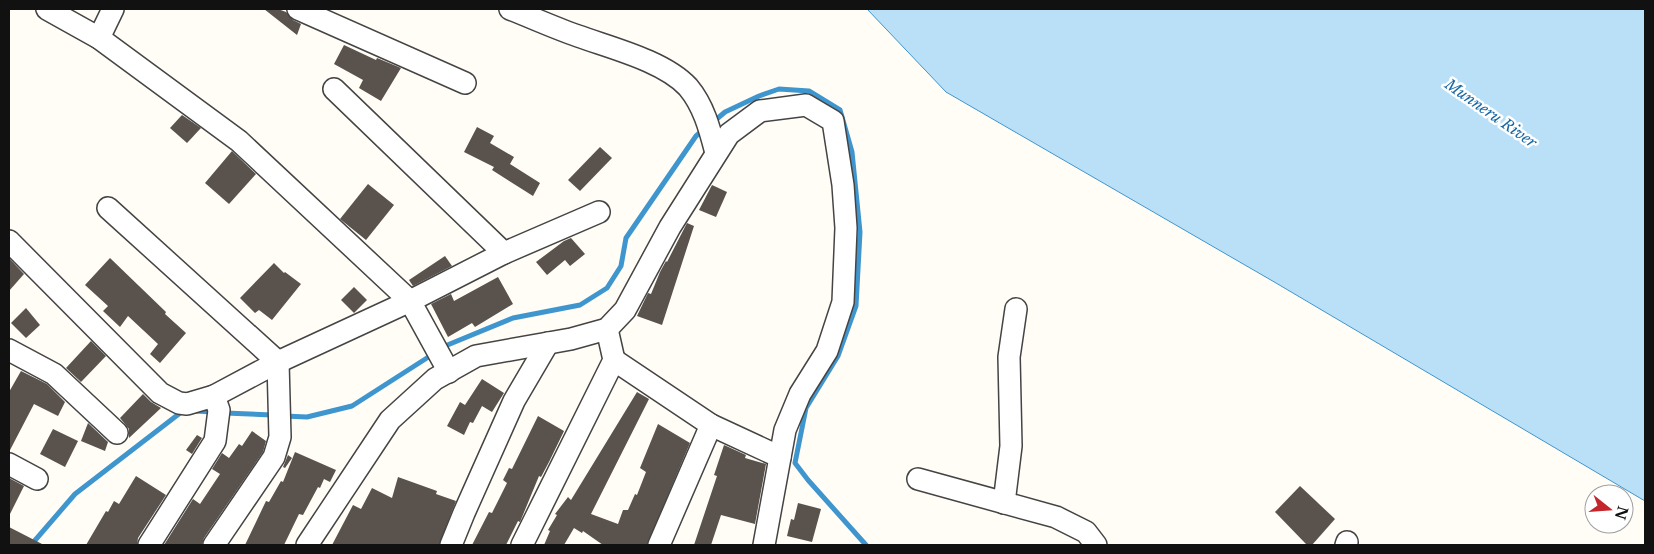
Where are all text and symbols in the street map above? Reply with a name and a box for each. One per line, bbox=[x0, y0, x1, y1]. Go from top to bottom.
water label: Munneru River bbox=[1441, 74, 1541, 152]
north arrow bbox=[1584, 484, 1634, 534]
text: N bbox=[1611, 504, 1632, 522]

